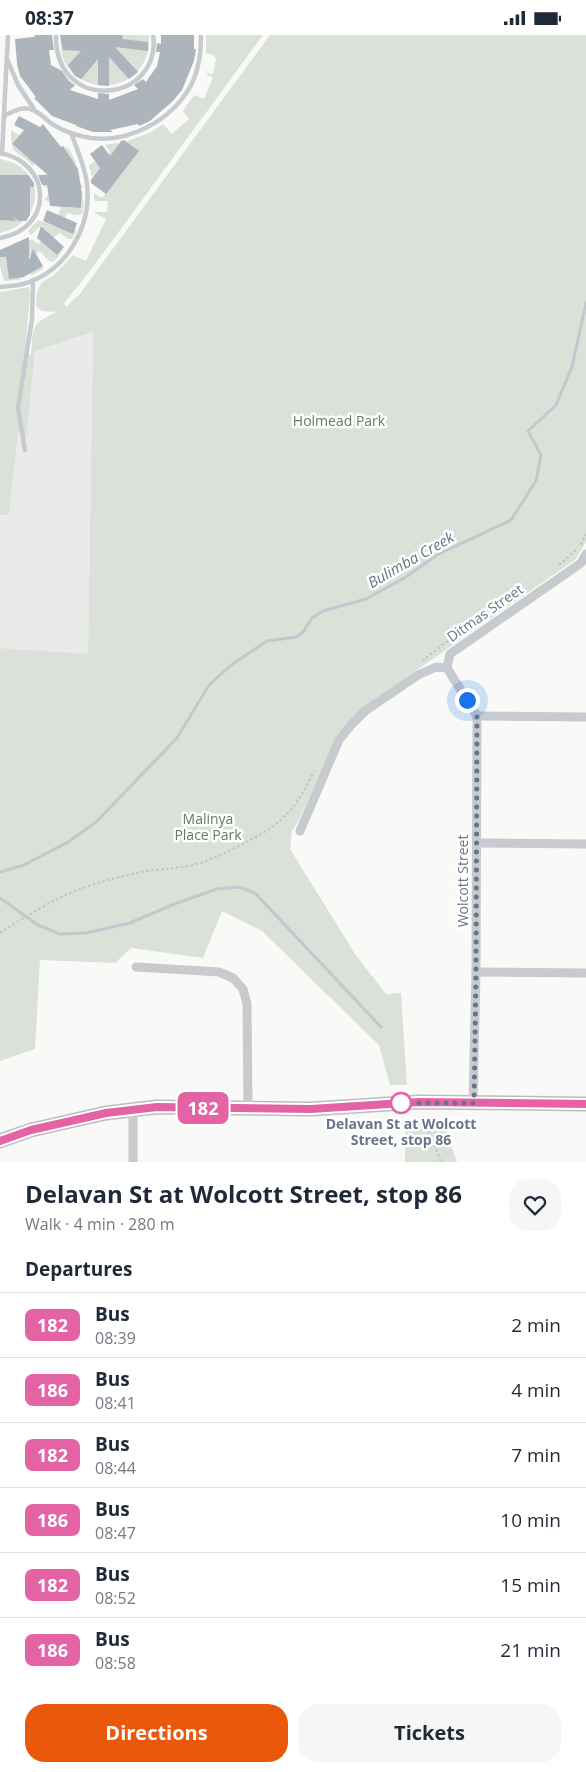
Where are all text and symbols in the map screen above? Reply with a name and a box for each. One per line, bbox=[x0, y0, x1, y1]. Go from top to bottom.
text: 08:37 bbox=[25, 5, 74, 31]
park label: Holmead Park bbox=[293, 411, 386, 430]
water label: Bulimba Creek bbox=[364, 526, 458, 592]
street label: Ditmas Street bbox=[443, 579, 527, 646]
your location bbox=[455, 688, 480, 713]
park label: Malinya Place Park bbox=[174, 809, 242, 844]
street label: Wolcott Street bbox=[453, 835, 472, 927]
line badge: 182 bbox=[174, 1092, 232, 1124]
marker: Delavan St at Wolcott Street, stop 86 bbox=[390, 1092, 412, 1114]
text: 182 bbox=[188, 1096, 218, 1120]
place label: Delavan St at Wolcott Street, stop 86 bbox=[326, 1114, 476, 1149]
text: Delavan St at Wolcott Street, stop 86 bbox=[25, 1177, 462, 1210]
button: heart bbox=[509, 1179, 561, 1231]
text: Walk · 4 min · 280 m bbox=[25, 1213, 175, 1235]
text: Departures bbox=[25, 1256, 132, 1282]
text: Bus bbox=[95, 1301, 130, 1327]
text: 2 min bbox=[511, 1312, 561, 1338]
text: 182 bbox=[37, 1313, 68, 1337]
text: 08:39 bbox=[95, 1327, 136, 1349]
text: Bus bbox=[95, 1366, 130, 1392]
text: 4 min bbox=[511, 1377, 561, 1403]
text: 186 bbox=[37, 1378, 68, 1402]
text: 08:41 bbox=[95, 1392, 136, 1414]
text: Bus bbox=[95, 1431, 130, 1457]
text: 7 min bbox=[511, 1442, 561, 1468]
text: 182 bbox=[37, 1443, 68, 1467]
text: 08:44 bbox=[95, 1457, 136, 1479]
text: Bus bbox=[95, 1496, 130, 1522]
text: 10 min bbox=[500, 1507, 561, 1533]
text: 186 bbox=[37, 1508, 68, 1532]
text: 08:47 bbox=[95, 1522, 136, 1544]
text: Bus bbox=[95, 1561, 130, 1587]
text: 15 min bbox=[500, 1572, 561, 1598]
text: 182 bbox=[37, 1573, 68, 1597]
text: 08:52 bbox=[95, 1587, 136, 1609]
text: Bus bbox=[95, 1626, 130, 1652]
text: 21 min bbox=[500, 1637, 561, 1663]
text: 186 bbox=[37, 1638, 68, 1662]
text: 08:58 bbox=[95, 1652, 136, 1674]
button: Directions bbox=[25, 1704, 288, 1762]
button: Tickets bbox=[298, 1704, 561, 1762]

